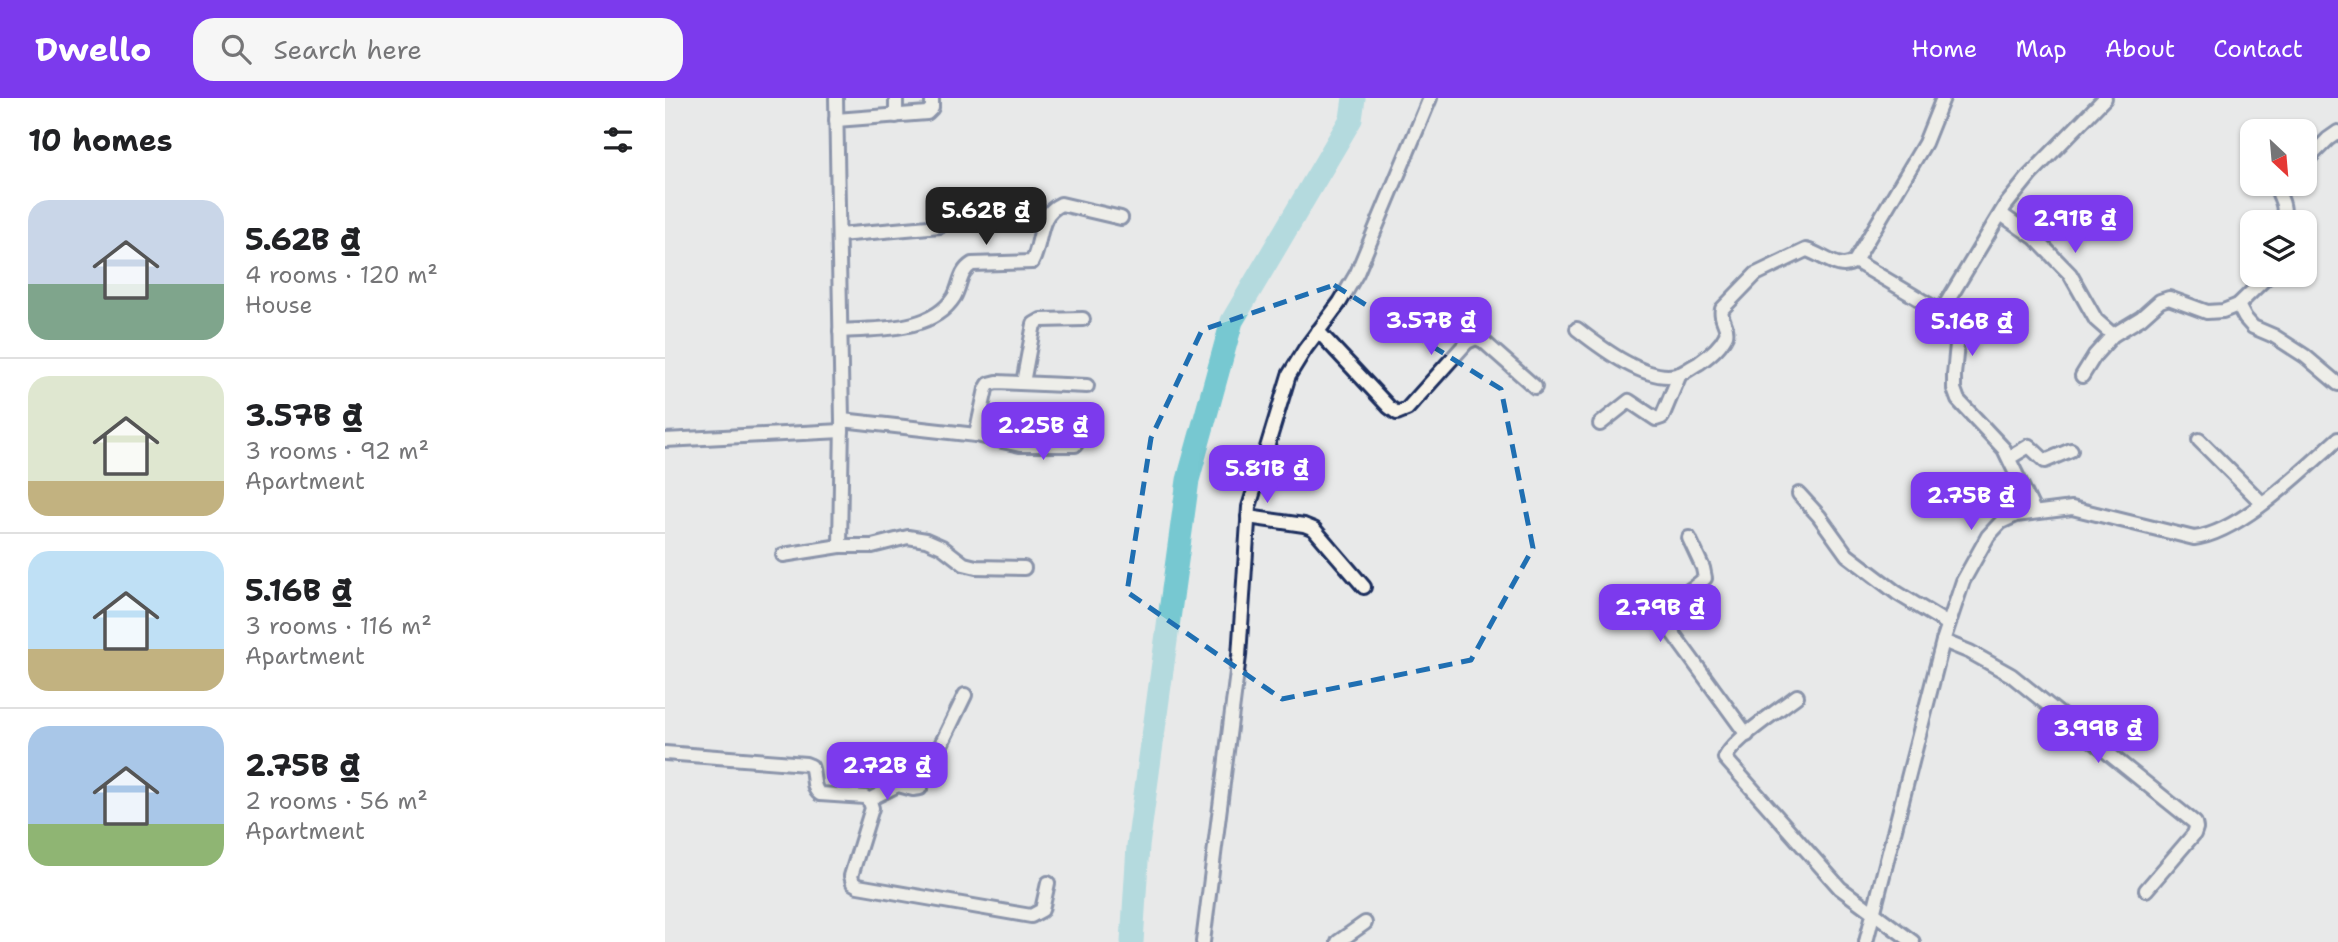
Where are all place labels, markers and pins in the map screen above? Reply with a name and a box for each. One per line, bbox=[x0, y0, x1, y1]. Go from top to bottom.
pin: 5.62B ₫ bbox=[921, 188, 1051, 247]
pin: 2.91B ₫ bbox=[2010, 195, 2140, 255]
pin: 3.57B ₫ bbox=[1366, 298, 1496, 357]
pin: 5.16B ₫ bbox=[1907, 299, 2037, 358]
pin: 2.25B ₫ bbox=[978, 402, 1108, 462]
pin: 5.81B ₫ bbox=[1202, 446, 1332, 505]
pin: 2.75B ₫ bbox=[1906, 472, 2036, 532]
pin: 2.79B ₫ bbox=[1595, 584, 1725, 644]
pin: 3.99B ₫ bbox=[2033, 706, 2163, 765]
pin: 2.72B ₫ bbox=[822, 742, 952, 802]

